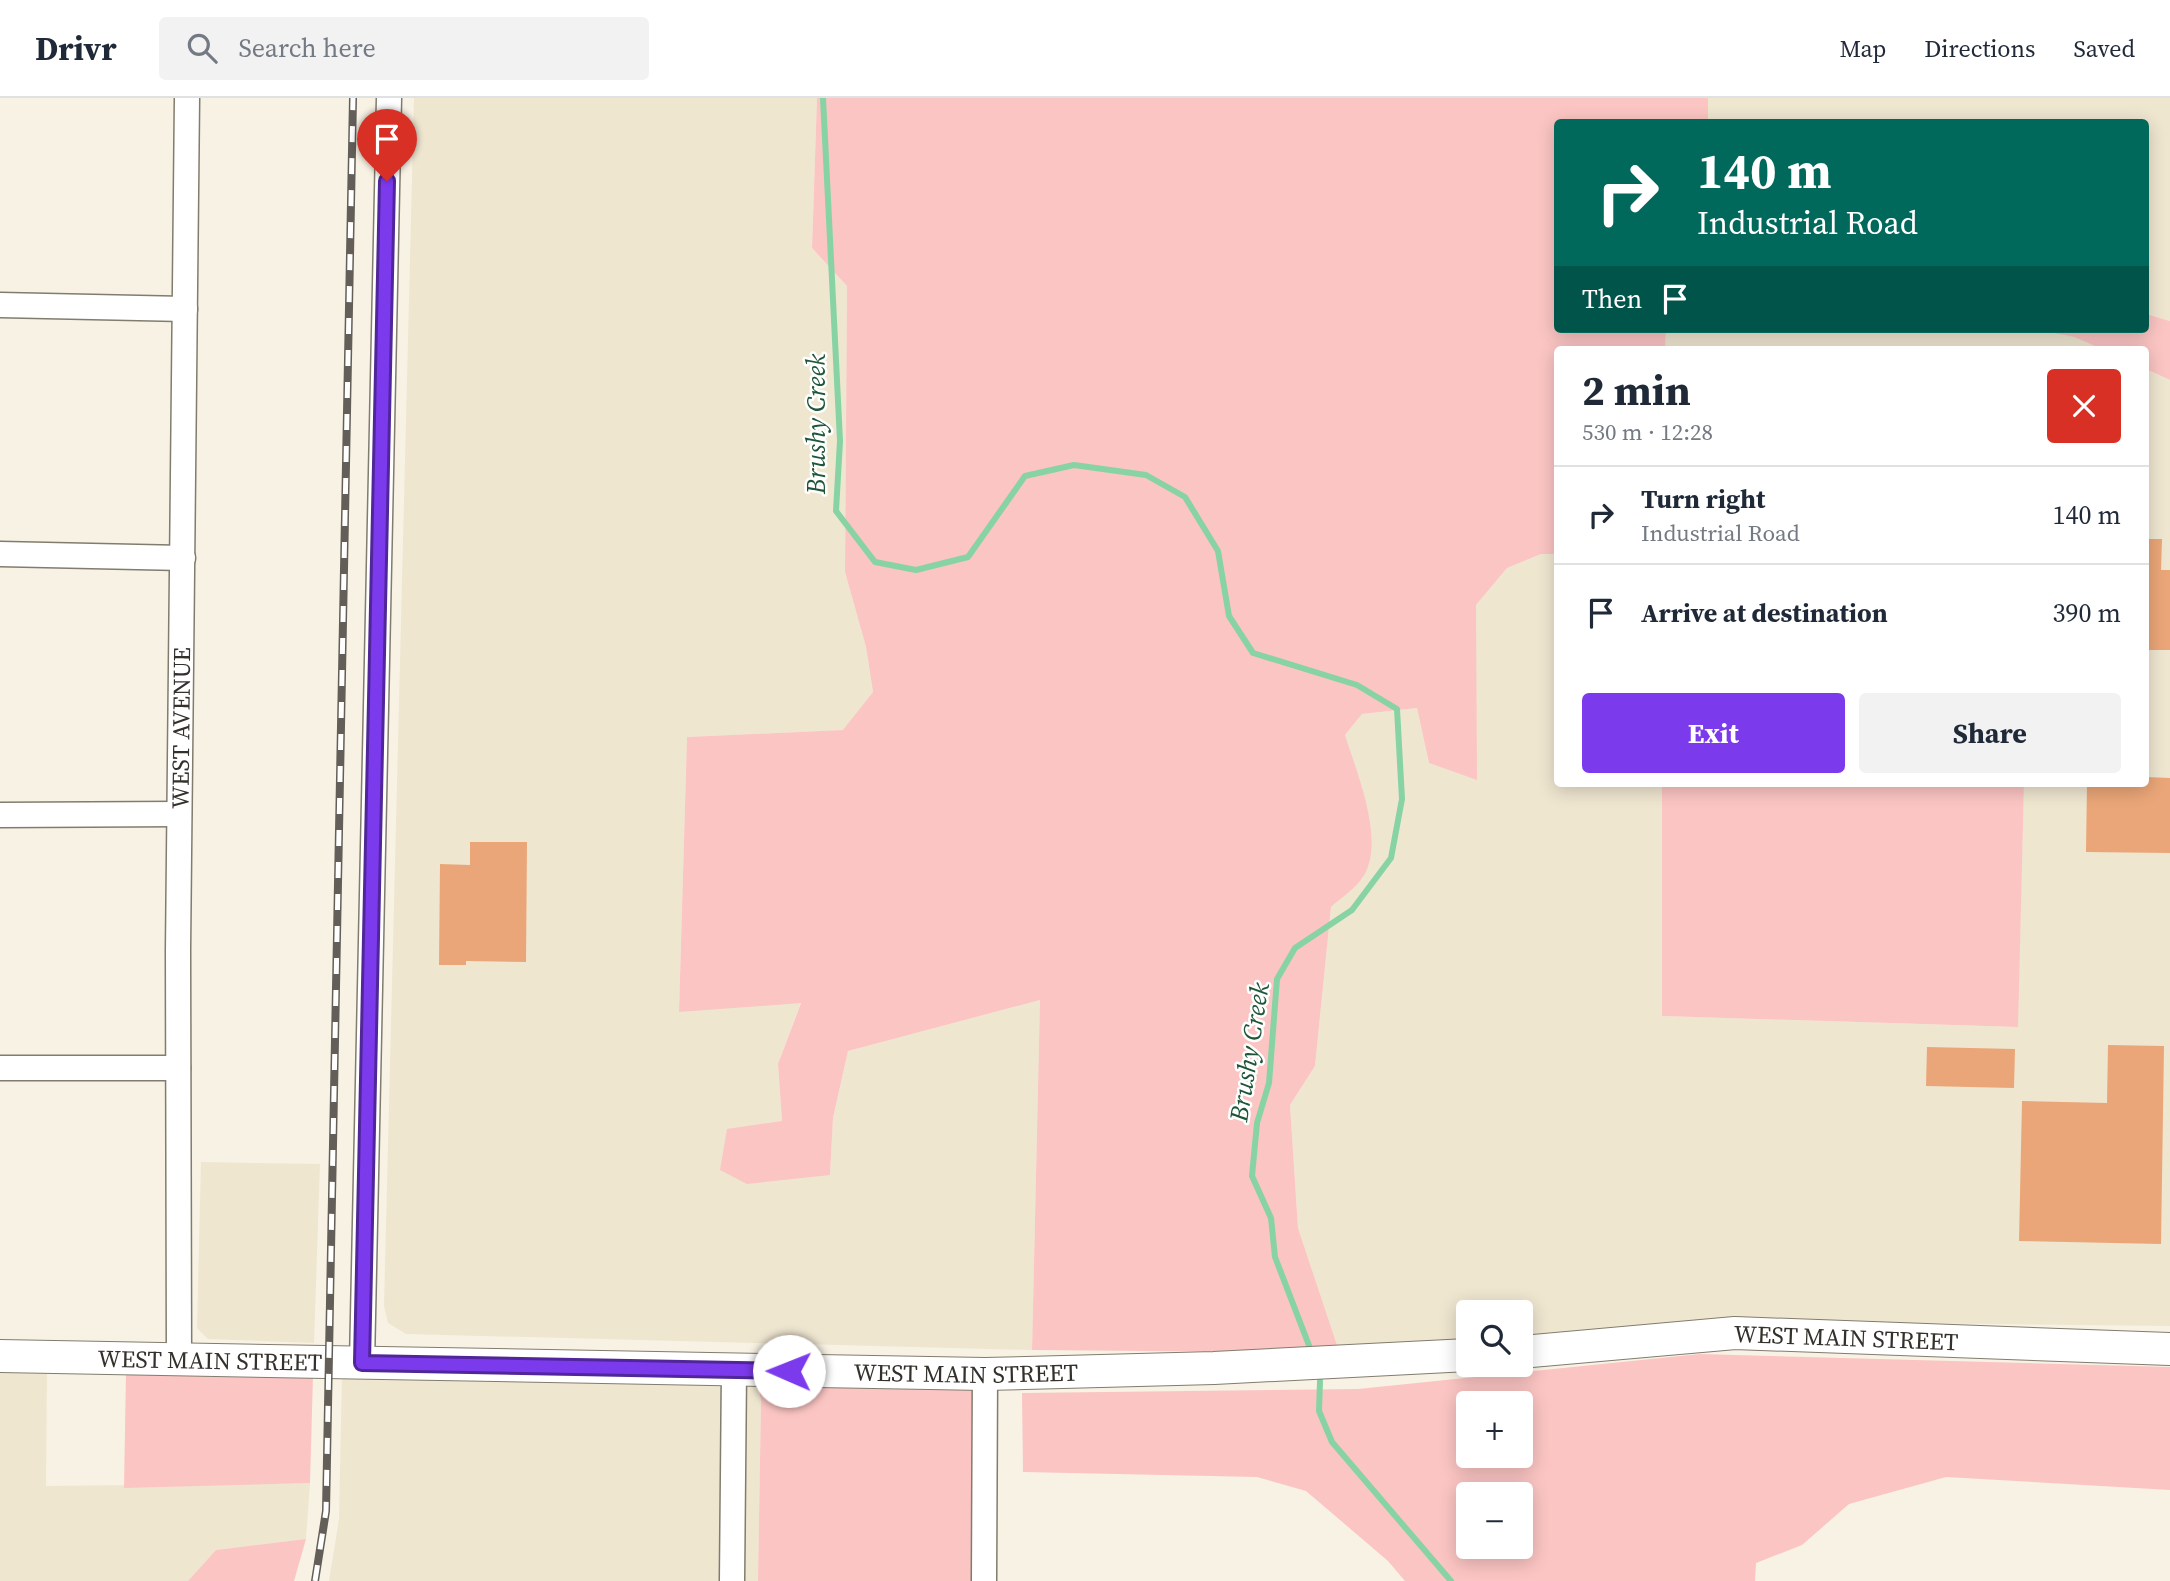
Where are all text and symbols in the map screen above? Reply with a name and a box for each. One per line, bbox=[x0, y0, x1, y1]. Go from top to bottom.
search box bbox=[159, 17, 649, 80]
text: Drivr bbox=[35, 26, 117, 71]
icon: search bbox=[183, 29, 221, 67]
text: Search here bbox=[239, 30, 376, 66]
text: Map bbox=[1839, 32, 1886, 65]
text: Directions bbox=[1924, 32, 2035, 65]
text: Saved bbox=[2073, 32, 2135, 65]
pin bbox=[357, 109, 417, 181]
icon: arrive bbox=[368, 120, 406, 158]
text: 140 m bbox=[1697, 137, 1832, 204]
icon: right bbox=[1582, 147, 1673, 238]
text: Industrial Road bbox=[1697, 201, 1918, 245]
icon: arrive bbox=[1656, 280, 1694, 318]
text: Then bbox=[1582, 281, 1642, 317]
water label: Brushy Creek bbox=[798, 353, 834, 495]
text: 2 min bbox=[1582, 361, 1691, 419]
button: close bbox=[2047, 369, 2121, 443]
text: 530 m · 12:28 bbox=[1582, 416, 1713, 448]
text: Turn right bbox=[1641, 481, 1765, 517]
icon: right bbox=[1582, 496, 1620, 534]
text: 140 m bbox=[2053, 497, 2121, 533]
text: Industrial Road bbox=[1641, 517, 1800, 549]
icon: arrive bbox=[1582, 594, 1620, 632]
text: Arrive at destination bbox=[1641, 595, 1888, 631]
text: 390 m bbox=[2053, 595, 2121, 631]
street label: WEST AVENUE bbox=[163, 647, 198, 809]
button: Exit bbox=[1582, 693, 1845, 773]
button: Share bbox=[1859, 693, 2121, 773]
water label: Brushy Creek bbox=[1220, 979, 1278, 1125]
map controls bbox=[1456, 1300, 1533, 1559]
button: search bbox=[1456, 1300, 1533, 1377]
street label: WEST MAIN STREET bbox=[1733, 1316, 1959, 1358]
position arrow bbox=[752, 1334, 826, 1408]
street label: WEST MAIN STREET bbox=[97, 1341, 323, 1378]
street label: WEST MAIN STREET bbox=[853, 1355, 1079, 1391]
button: + bbox=[1456, 1391, 1533, 1468]
button: − bbox=[1456, 1482, 1533, 1559]

